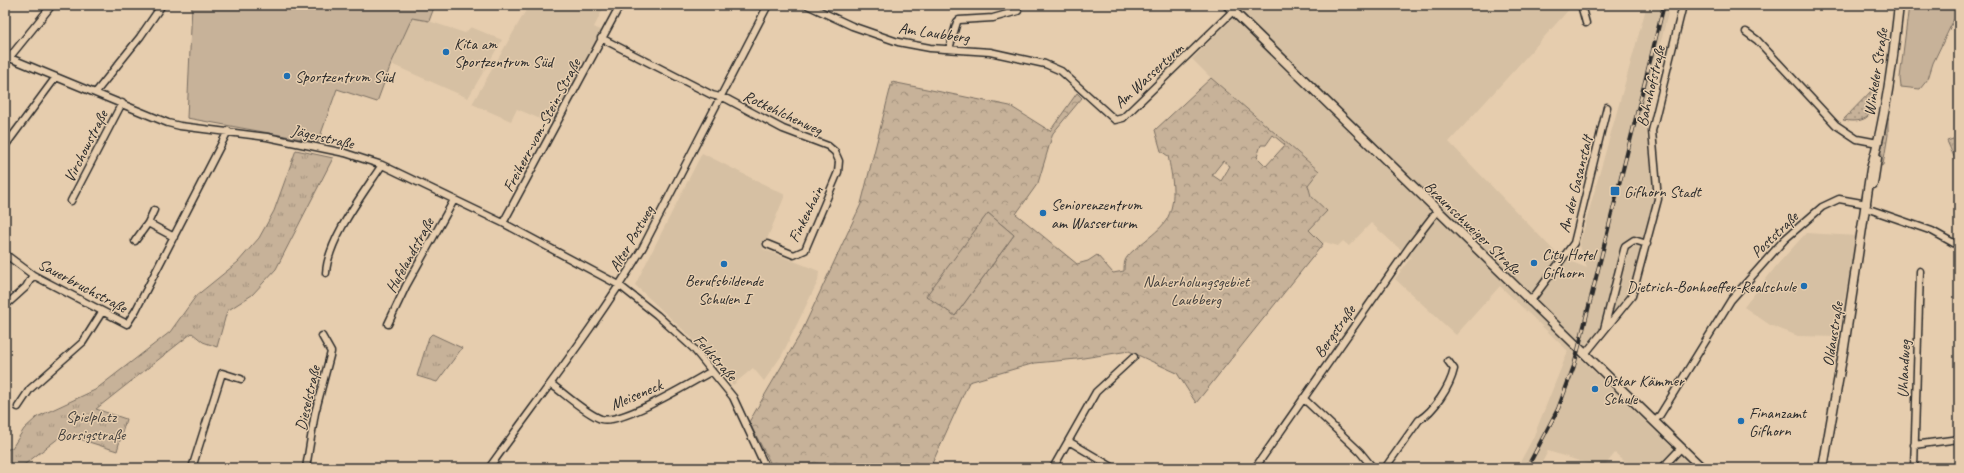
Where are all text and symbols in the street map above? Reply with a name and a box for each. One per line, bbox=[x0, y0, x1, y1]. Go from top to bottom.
street label: Am Laubberg bbox=[897, 18, 972, 48]
street label: Winkeler Straße bbox=[1859, 25, 1893, 117]
place label: Kita am Sportzentrum Süd bbox=[454, 34, 555, 72]
street label: Am Wasserturm bbox=[1110, 37, 1189, 113]
street label: Bahnhofstraße bbox=[1632, 42, 1670, 128]
marker: Kita am Sportzentrum Süd bbox=[441, 47, 451, 57]
street label: Freiherr-vom-Stein-Straße bbox=[498, 54, 586, 195]
place label: Sportzentrum Süd bbox=[295, 67, 396, 87]
marker: Sportzentrum Süd bbox=[282, 71, 292, 81]
street label: Rotkehlchenweg bbox=[740, 86, 826, 140]
street label: Virchowstraße bbox=[59, 106, 113, 186]
street label: Jägerstraße bbox=[289, 120, 357, 154]
street label: An der Gasanstalt bbox=[1554, 131, 1598, 235]
street label: Braunschweiger Straße bbox=[1420, 177, 1526, 280]
street label: Finkenhain bbox=[784, 182, 828, 246]
place label: Gifhorn Stadt bbox=[1624, 182, 1702, 202]
marker: Gifhorn Stadt bbox=[1609, 185, 1621, 197]
place label: Seniorenzentrum am Wasserturm bbox=[1051, 195, 1143, 233]
street label: Alter Postweg bbox=[605, 201, 660, 275]
street label: Poststraße bbox=[1747, 206, 1804, 262]
marker: Seniorenzentrum am Wasserturm bbox=[1038, 208, 1048, 218]
street label: Hufelandstraße bbox=[381, 213, 440, 296]
place label: City Hotel Gifhorn bbox=[1542, 245, 1598, 283]
street label: Sauerbruchstraße bbox=[35, 254, 132, 318]
marker: City Hotel Gifhorn bbox=[1529, 258, 1539, 268]
marker: Berufsbildende Schulen I bbox=[719, 259, 729, 269]
place label: Berufsbildende Schulen I bbox=[685, 271, 765, 309]
park label: Naherholungsgebiet Laubberg bbox=[1143, 272, 1251, 310]
place label: Dietrich-Bonhoeffer-Realschule bbox=[1627, 277, 1798, 297]
marker: Dietrich-Bonhoeffer-Realschule bbox=[1799, 281, 1809, 291]
street label: Oldaustraße bbox=[1818, 299, 1848, 368]
street label: Bergstraße bbox=[1310, 300, 1361, 362]
street label: Feldstraße bbox=[689, 330, 743, 386]
street label: Uhlandweg bbox=[1893, 338, 1915, 398]
street label: Dieselstraße bbox=[291, 362, 326, 433]
place label: Oskar Kämmer Schule bbox=[1603, 371, 1685, 409]
street label: Meiseneck bbox=[607, 375, 666, 415]
marker: Oskar Kämmer Schule bbox=[1590, 384, 1600, 394]
place label: Finanzamt Gifhorn bbox=[1749, 403, 1808, 441]
park label: Spielplatz Borsigstraße bbox=[57, 407, 127, 445]
marker: Finanzamt Gifhorn bbox=[1736, 416, 1746, 426]

